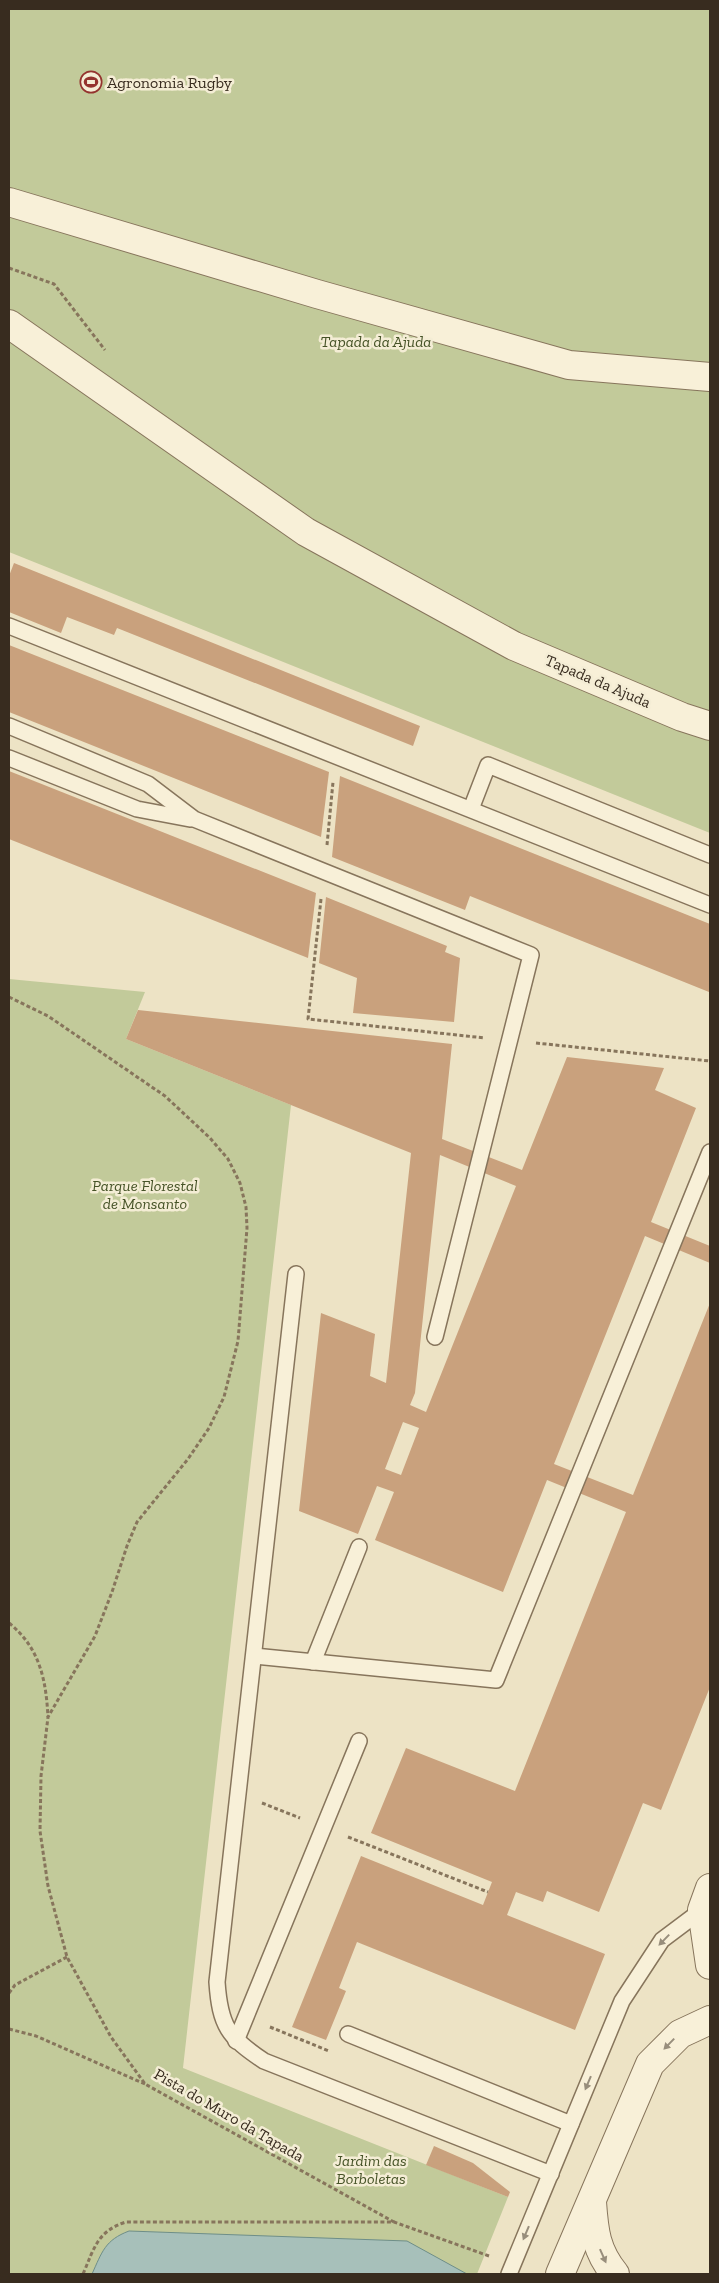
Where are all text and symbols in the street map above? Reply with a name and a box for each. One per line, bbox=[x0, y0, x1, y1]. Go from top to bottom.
sports icon: Agronomia Rugby bbox=[79, 70, 103, 94]
place label: Agronomia Rugby bbox=[107, 73, 233, 92]
park label: Tapada da Ajuda bbox=[321, 332, 431, 351]
street label: Tapada da Ajuda bbox=[542, 650, 654, 712]
park label: Parque Florestal de Monsanto bbox=[92, 1176, 198, 1213]
one-way arrow bbox=[658, 1934, 670, 1946]
one-way arrow bbox=[663, 2038, 675, 2050]
street label: Pista do Muro da Tapada bbox=[151, 2064, 308, 2166]
one-way arrow bbox=[584, 2076, 592, 2090]
park label: Jardim das Borboletas bbox=[334, 2151, 407, 2188]
one-way arrow bbox=[521, 2226, 529, 2240]
one-way arrow bbox=[600, 2249, 608, 2263]

